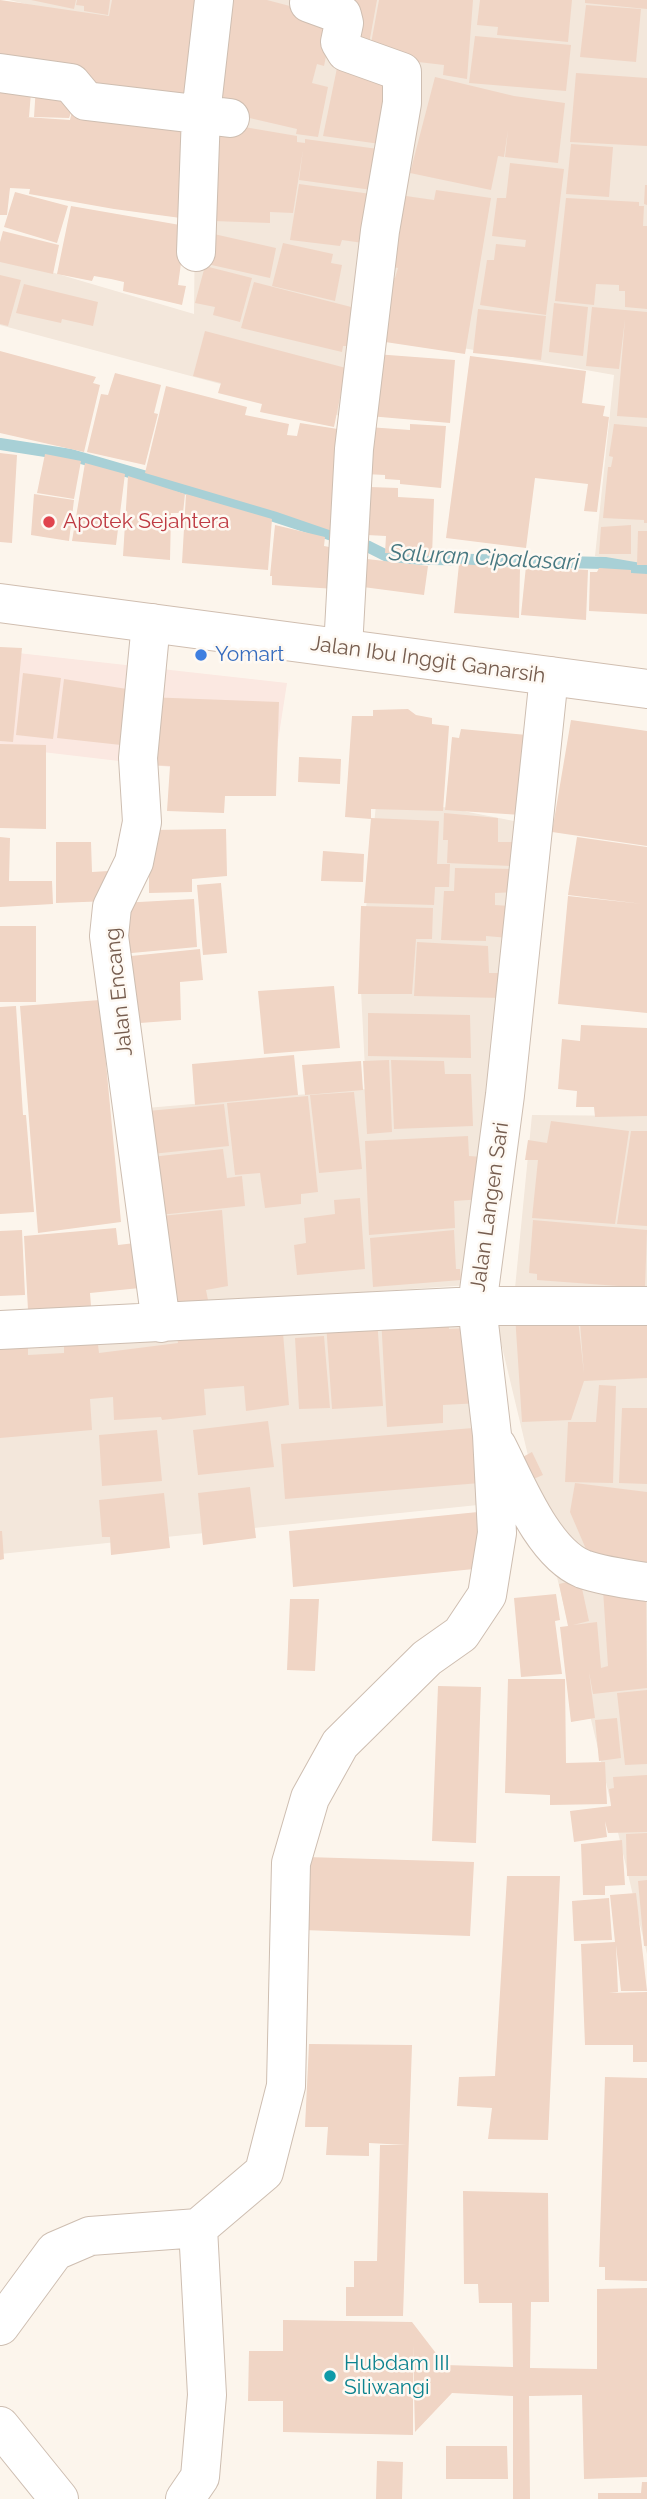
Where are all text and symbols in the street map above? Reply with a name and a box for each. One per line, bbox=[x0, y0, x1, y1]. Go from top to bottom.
place label: Apotek Sejahtera bbox=[63, 509, 229, 535]
marker: Apotek Sejahtera bbox=[41, 514, 57, 530]
water label: Saluran Cipalasari bbox=[388, 539, 580, 577]
street label: Jalan Ibu Inggit Ganarsih bbox=[309, 631, 547, 689]
place label: Yomart bbox=[215, 642, 284, 668]
marker: Yomart bbox=[193, 647, 209, 663]
street label: Jalan Encang bbox=[100, 926, 138, 1058]
street label: Jalan Langen Sari bbox=[466, 1121, 514, 1293]
place label: Hubdam III Siliwangi bbox=[344, 2351, 450, 2401]
marker: Hubdam III Siliwangi bbox=[322, 2368, 338, 2384]

